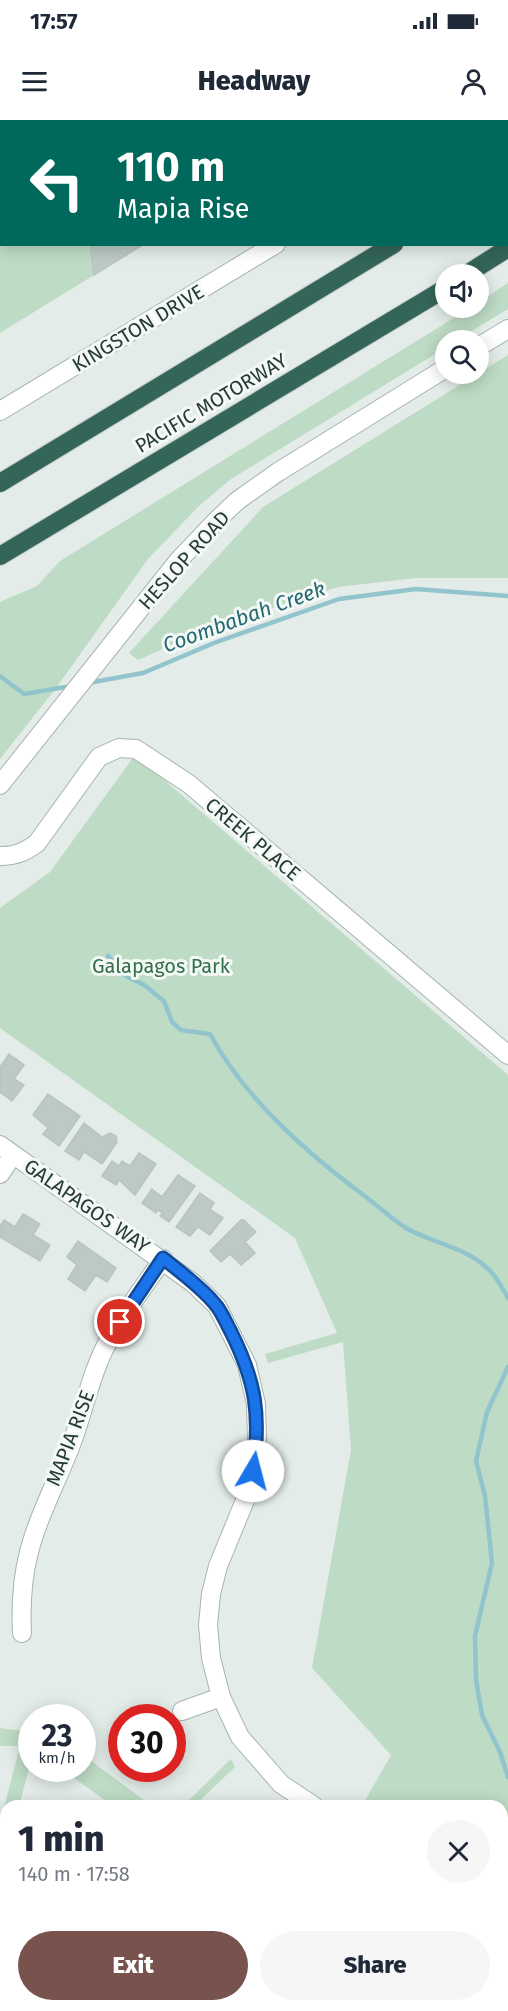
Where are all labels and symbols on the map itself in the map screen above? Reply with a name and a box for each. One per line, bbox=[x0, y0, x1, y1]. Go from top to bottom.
street label: KINGSTON DRIVE bbox=[68, 279, 208, 377]
street label: PACIFIC MOTORWAY bbox=[131, 348, 291, 458]
street label: HESLOP ROAD bbox=[133, 506, 235, 614]
water label: Coombabah Creek bbox=[159, 576, 329, 658]
street label: CREEK PLACE bbox=[201, 792, 305, 886]
park label: Galapagos Park bbox=[92, 954, 231, 978]
street label: GALAPAGOS WAY bbox=[20, 1154, 154, 1258]
pin bbox=[94, 1296, 145, 1347]
street label: MAPIA RISE bbox=[41, 1387, 99, 1489]
position arrow bbox=[221, 1439, 285, 1503]
speed limit sign: 30 bbox=[108, 1704, 186, 1782]

